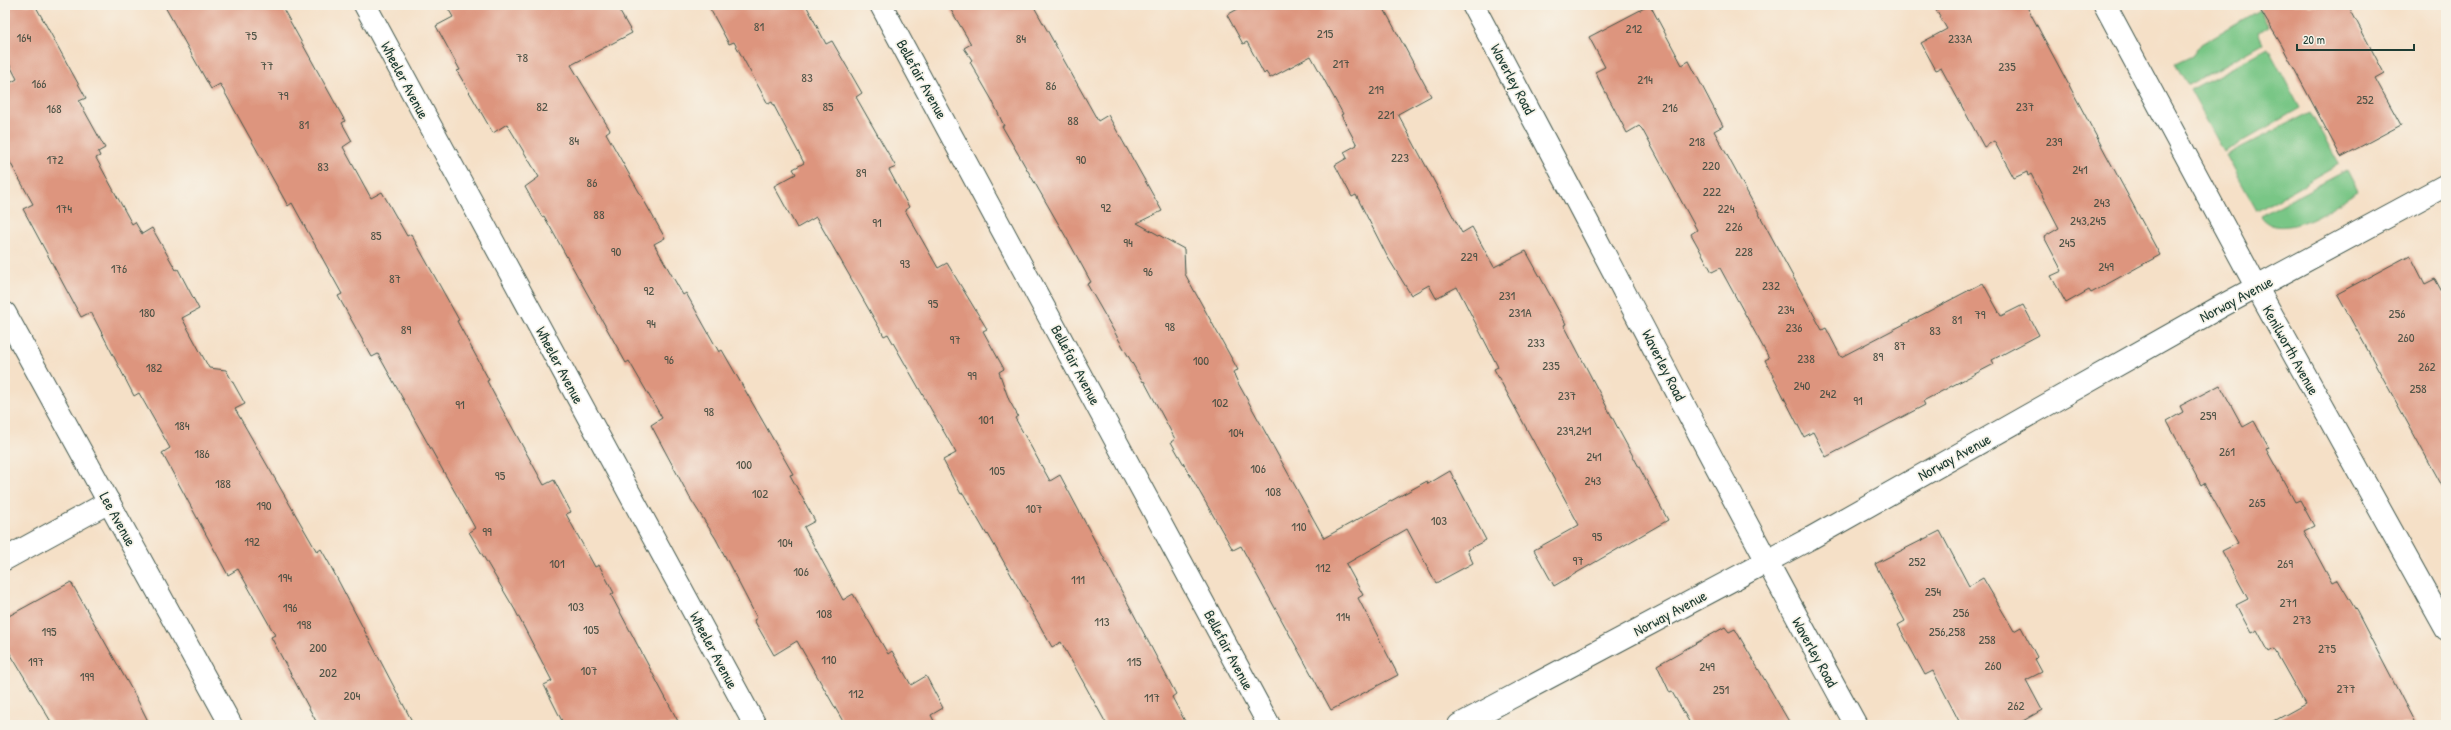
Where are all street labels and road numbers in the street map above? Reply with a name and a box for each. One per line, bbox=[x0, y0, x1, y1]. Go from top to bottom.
street label: Bellefair Avenue bbox=[892, 35, 953, 123]
street label: Wheeler Avenue bbox=[376, 38, 434, 122]
street label: Waverley Road bbox=[1486, 40, 1540, 118]
street label: Norway Avenue bbox=[2196, 271, 2276, 327]
street label: Kenilworth Avenue bbox=[2258, 301, 2324, 399]
street label: Bellefair Avenue bbox=[1046, 321, 1106, 409]
street label: Wheeler Avenue bbox=[531, 323, 589, 407]
street label: Waverley Road bbox=[1637, 326, 1691, 404]
street label: Norway Avenue bbox=[1914, 428, 1994, 486]
street label: Lee Avenue bbox=[95, 488, 142, 550]
street label: Norway Avenue bbox=[1630, 585, 1710, 641]
street label: Bellefair Avenue bbox=[1199, 606, 1259, 694]
street label: Wheeler Avenue bbox=[685, 608, 743, 692]
street label: Waverley Road bbox=[1787, 613, 1843, 691]

